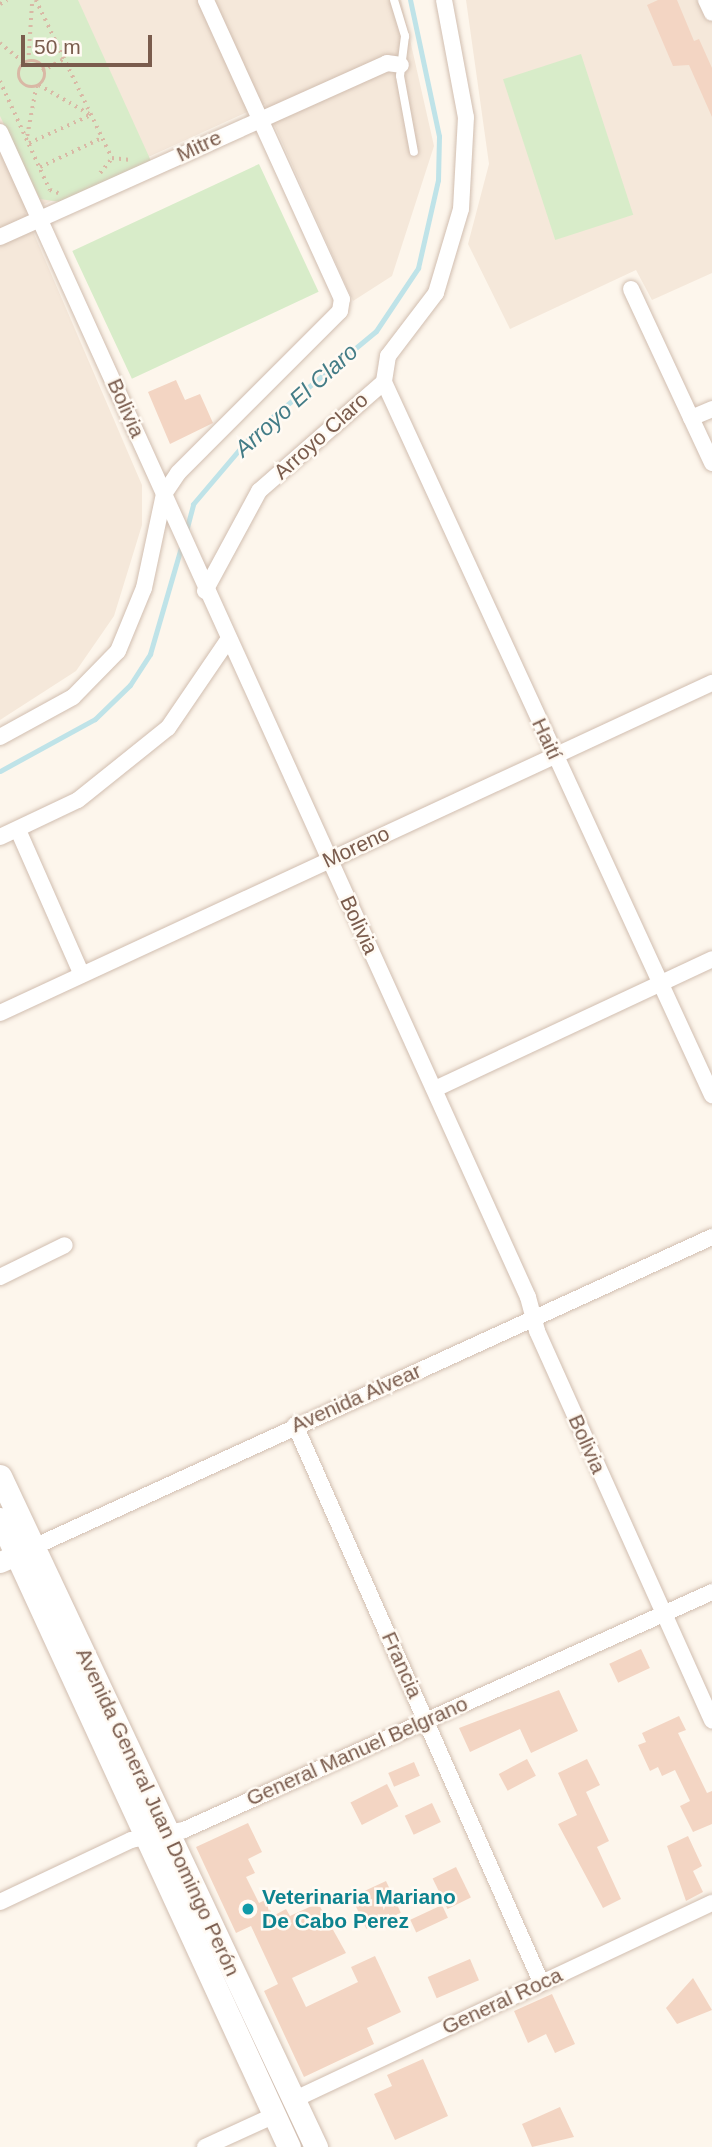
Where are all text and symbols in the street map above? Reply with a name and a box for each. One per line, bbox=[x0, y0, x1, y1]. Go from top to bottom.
scale bar bbox=[24, 21, 156, 65]
text: 50 m bbox=[34, 35, 81, 58]
street label: Mitre bbox=[173, 125, 225, 167]
water label: Arroyo El Claro bbox=[229, 338, 363, 462]
street label: Bolivia bbox=[102, 375, 150, 441]
street label: Arroyo Claro bbox=[269, 387, 373, 485]
street label: Haití bbox=[526, 714, 568, 764]
street label: Moreno bbox=[318, 821, 394, 873]
street label: Bolivia bbox=[335, 892, 383, 958]
street label: Avenida Alvear bbox=[287, 1358, 425, 1438]
street label: Bolivia bbox=[563, 1411, 611, 1477]
street label: Francia bbox=[376, 1628, 428, 1702]
street label: Avenida General Juan Domingo Perón bbox=[71, 1644, 245, 1980]
street label: General Manuel Belgrano bbox=[243, 1691, 471, 1811]
place label: Veterinaria Mariano De Cabo Perez bbox=[262, 1884, 456, 1934]
marker: Veterinaria Mariano De Cabo Perez bbox=[240, 1901, 256, 1917]
street label: General Roca bbox=[438, 1962, 566, 2040]

